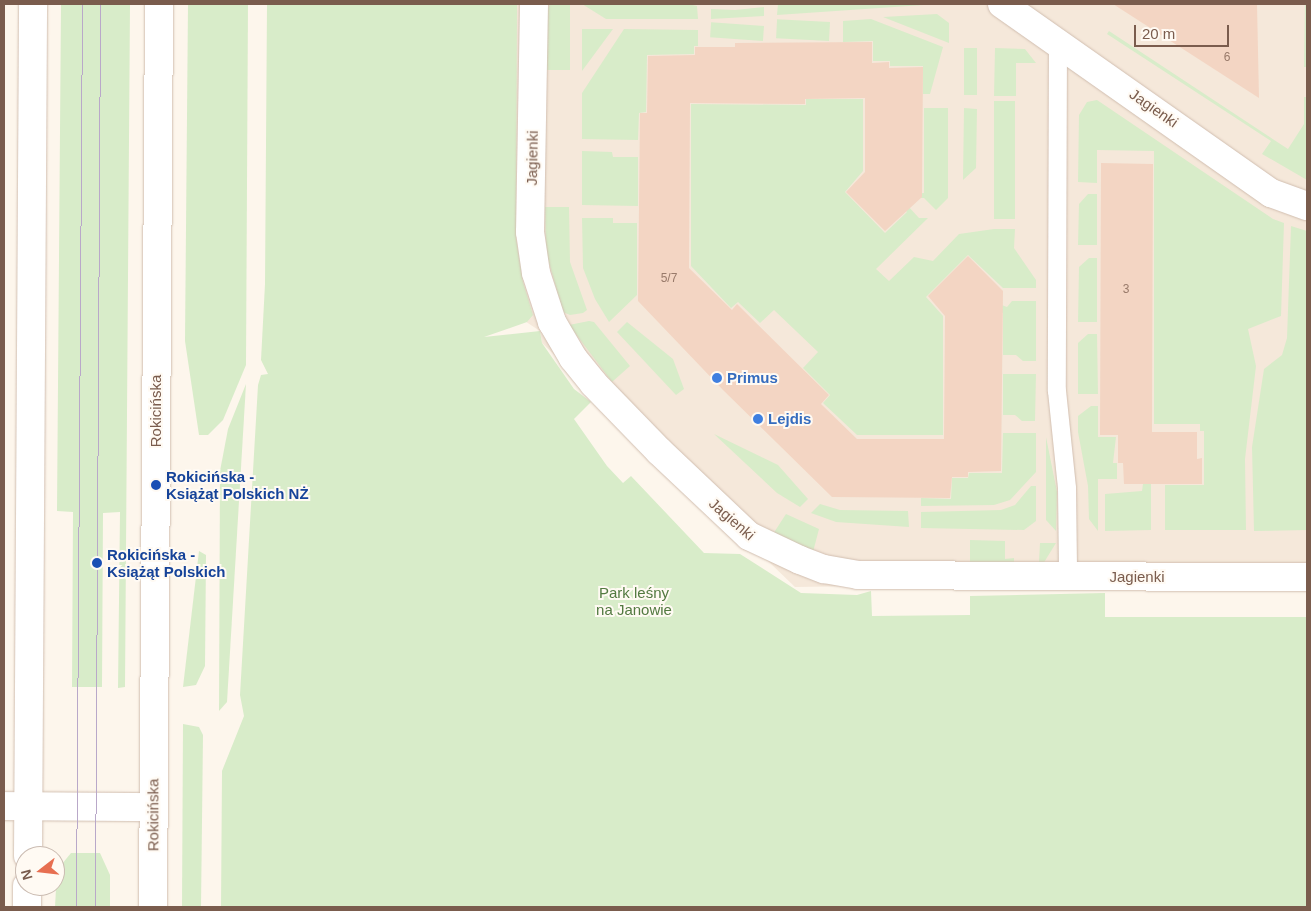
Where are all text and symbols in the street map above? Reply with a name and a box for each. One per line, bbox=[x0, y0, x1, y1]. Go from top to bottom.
scale bar bbox=[1136, 15, 1231, 47]
text: 20 m bbox=[1142, 25, 1175, 42]
house number: 6 bbox=[1224, 51, 1230, 65]
street label: Jagienki bbox=[1126, 85, 1182, 131]
street label: Jagienki bbox=[523, 130, 541, 186]
house number: 5/7 bbox=[661, 272, 677, 286]
house number: 3 bbox=[1123, 283, 1129, 297]
place label: Primus bbox=[727, 369, 778, 387]
marker: Primus bbox=[711, 372, 723, 384]
street label: Rokicińska bbox=[147, 375, 165, 447]
place label: Lejdis bbox=[768, 410, 811, 428]
marker: Lejdis bbox=[752, 413, 764, 425]
place label: Rokicińska - Książąt Polskich NŻ bbox=[166, 467, 309, 502]
marker: Rokicińska - Książąt Polskich NŻ bbox=[150, 479, 162, 491]
street label: Jagienki bbox=[705, 494, 759, 544]
place label: Rokicińska - Książąt Polskich bbox=[107, 545, 225, 580]
marker: Rokicińska - Książąt Polskich bbox=[91, 557, 103, 569]
street label: Jagienki bbox=[1109, 568, 1165, 586]
park label: Park leśny na Janowie bbox=[596, 583, 672, 618]
street label: Rokicińska bbox=[144, 779, 162, 851]
north arrow bbox=[15, 846, 65, 896]
text: N bbox=[17, 868, 36, 882]

